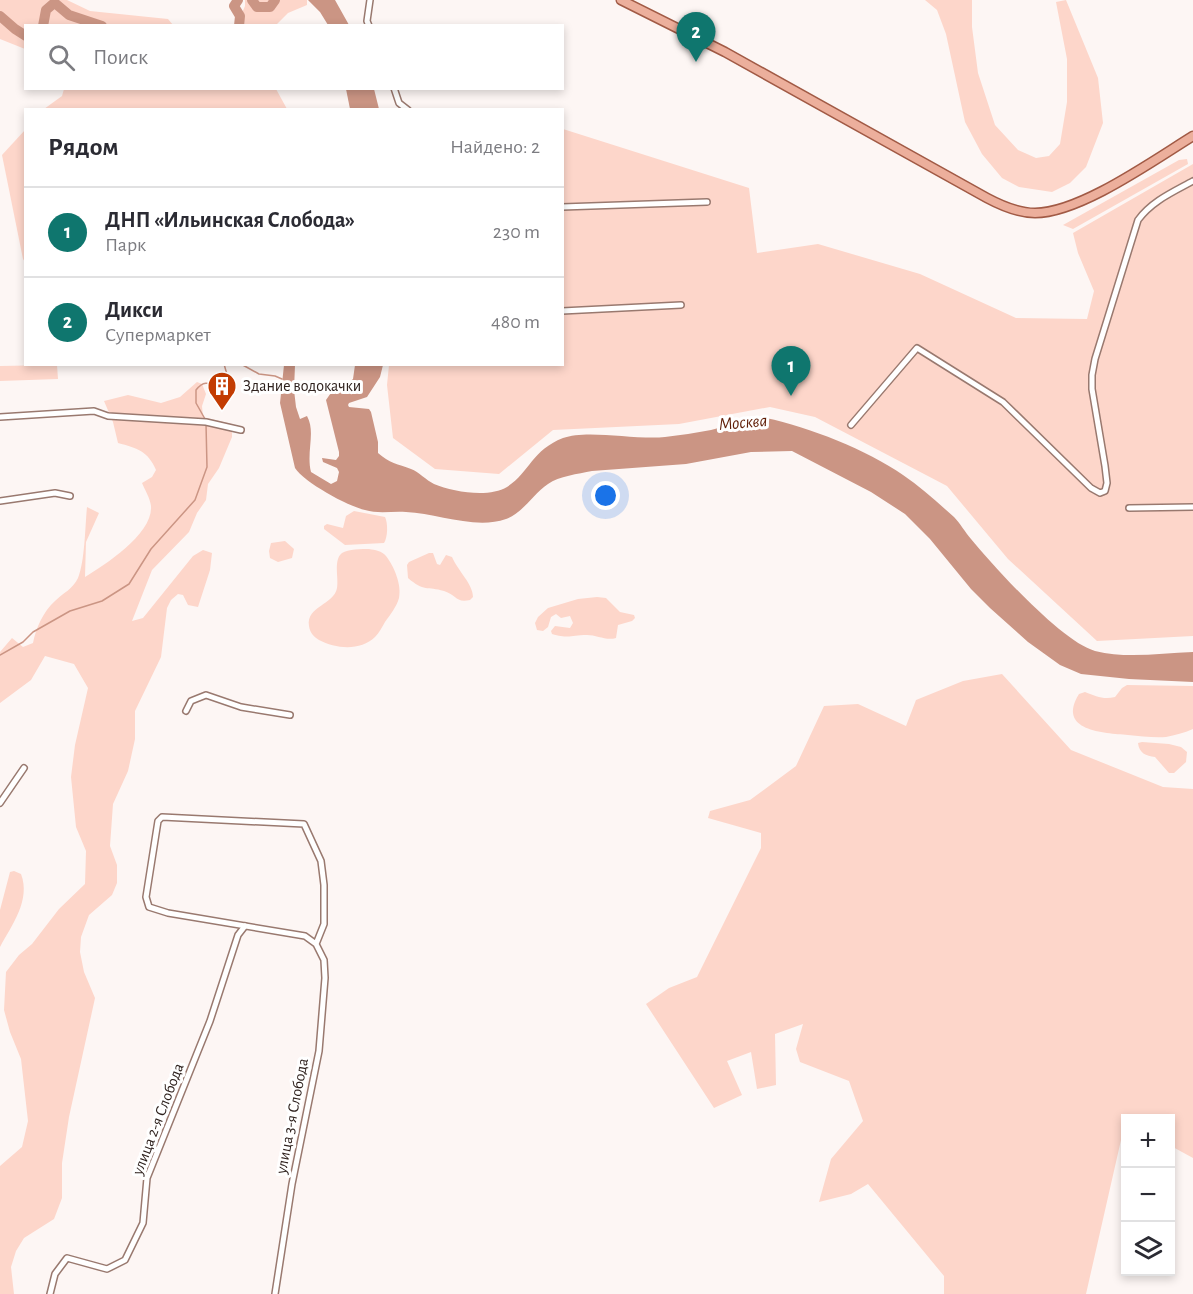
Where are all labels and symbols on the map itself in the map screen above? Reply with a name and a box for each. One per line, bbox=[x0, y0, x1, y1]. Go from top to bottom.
pin: 2 bbox=[676, 13, 716, 62]
pin: 1 bbox=[772, 346, 810, 396]
building icon: Здание водокачки bbox=[206, 370, 238, 412]
place label: Здание водокачки bbox=[243, 378, 361, 394]
water label: Москва bbox=[718, 412, 768, 434]
your location bbox=[591, 481, 620, 510]
street label: улица 3-я Слобода bbox=[273, 1057, 312, 1176]
street label: улица 2-я Слобода bbox=[129, 1061, 188, 1178]

